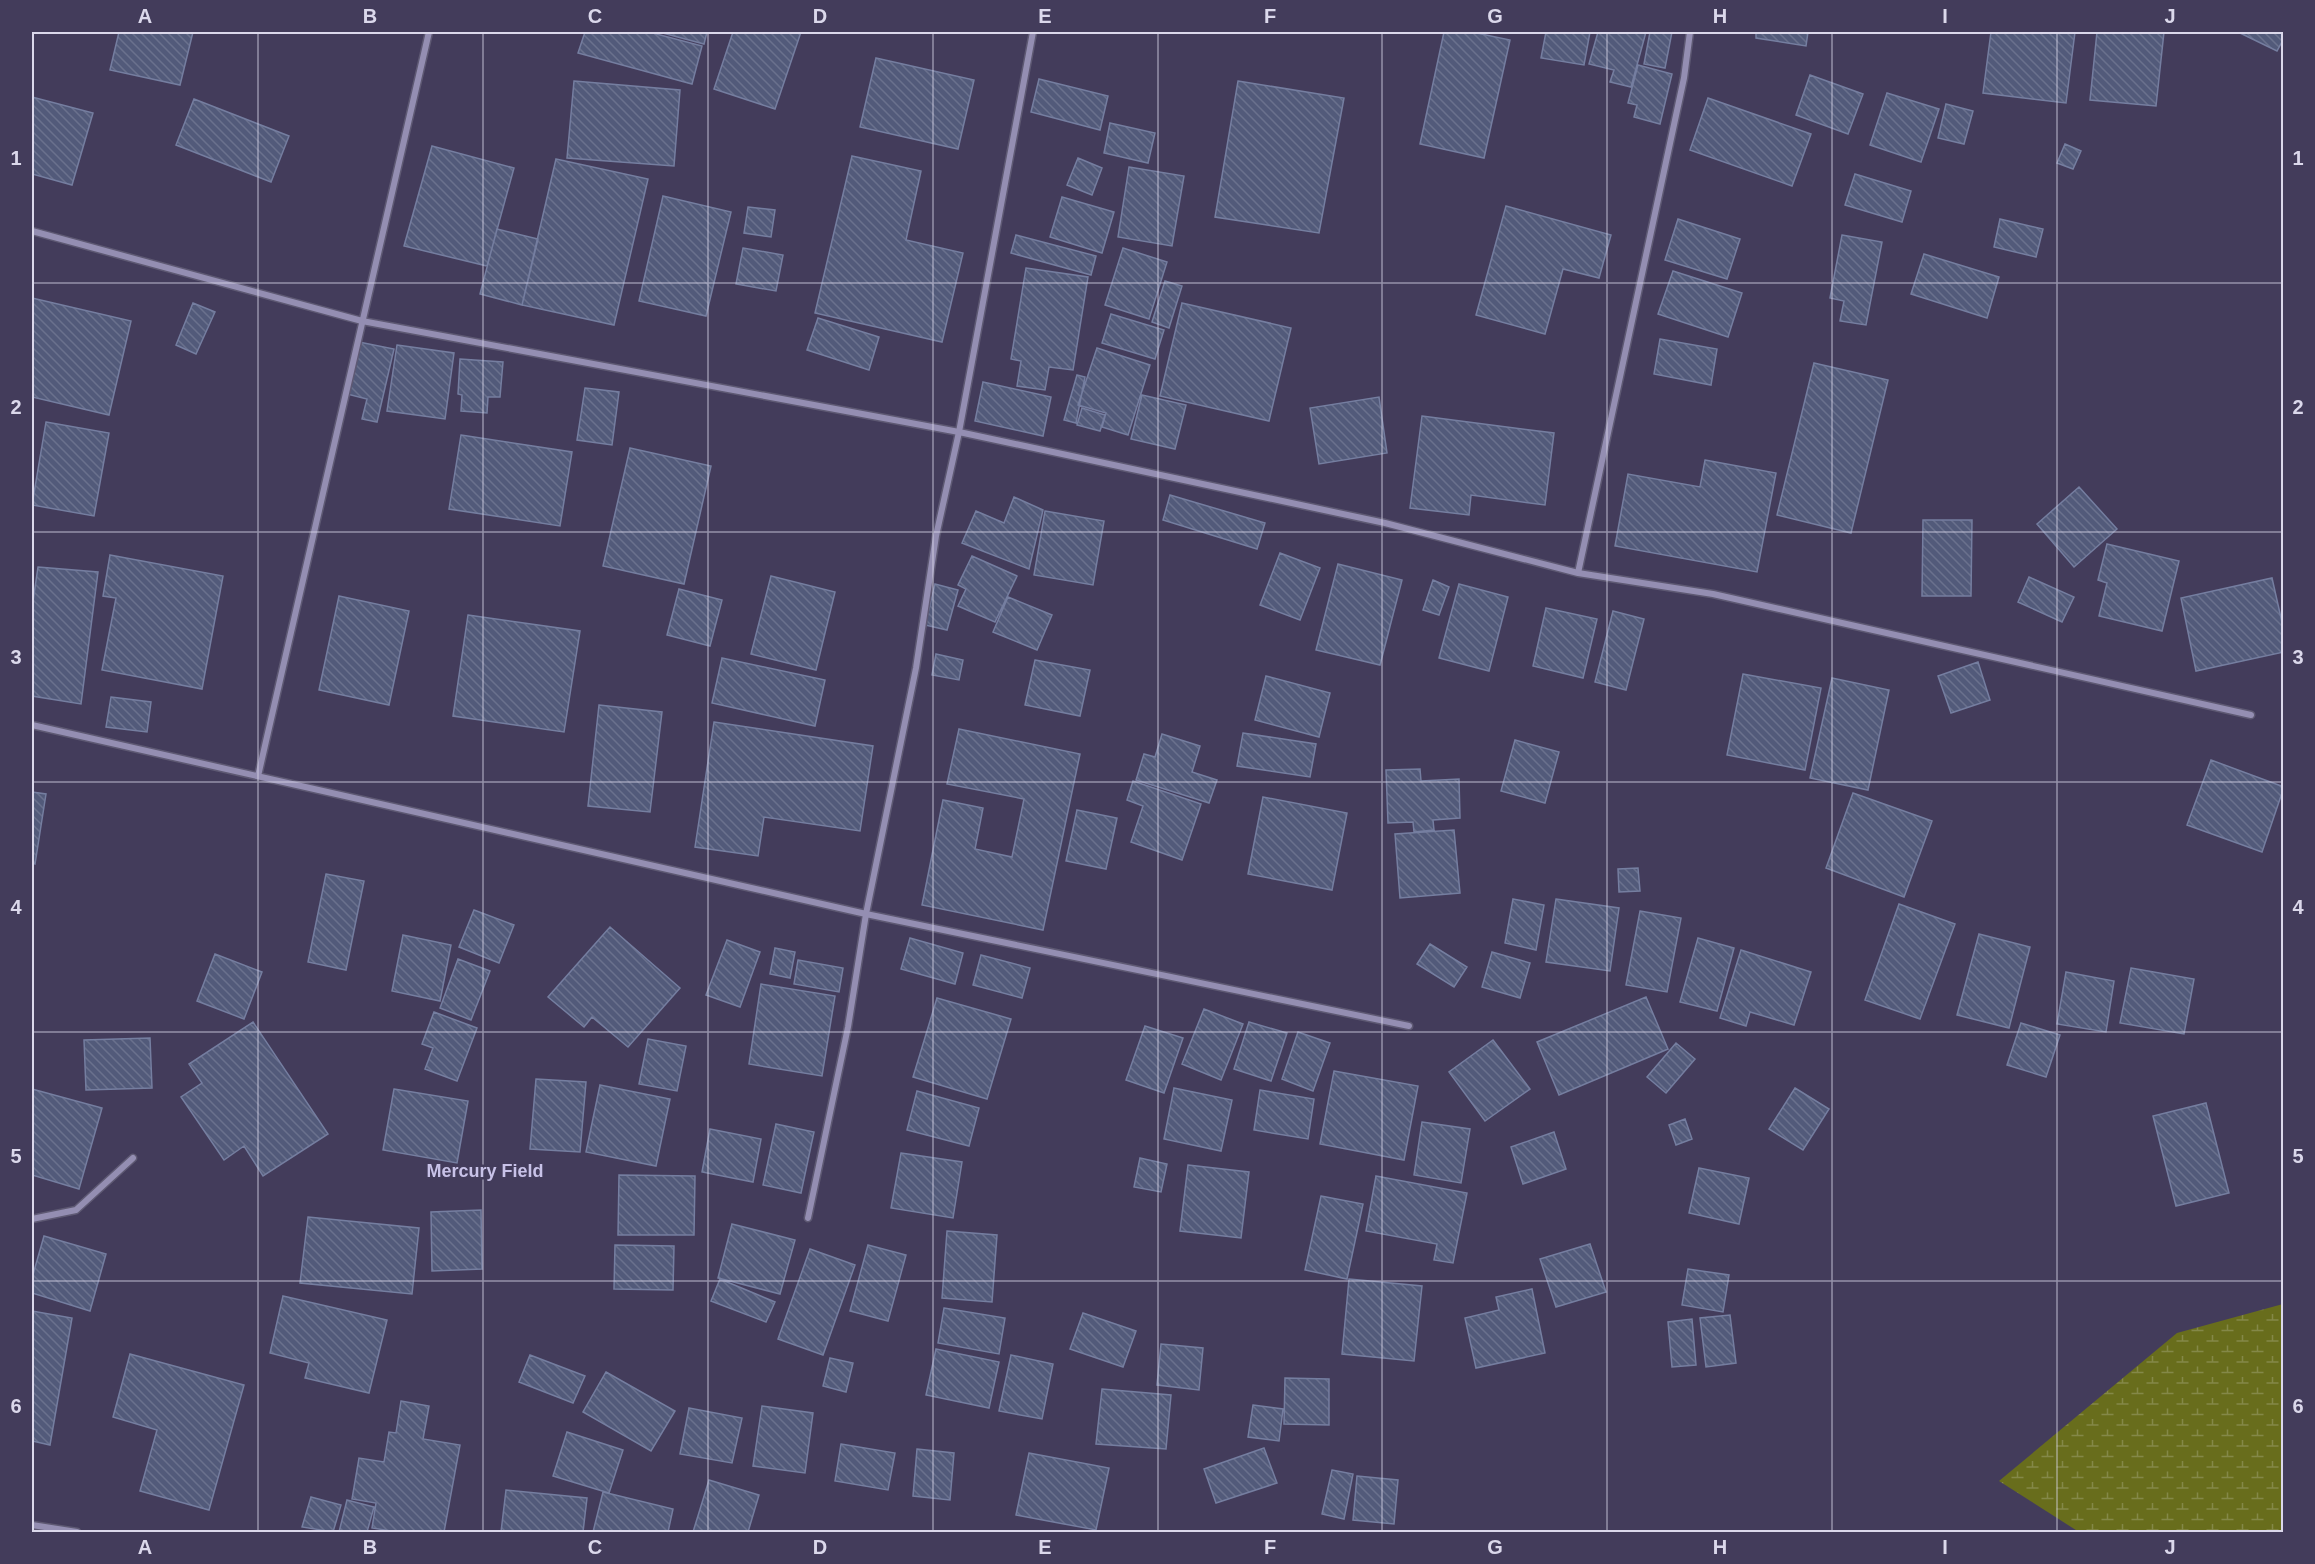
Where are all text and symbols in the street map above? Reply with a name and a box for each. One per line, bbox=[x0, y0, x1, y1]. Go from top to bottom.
text: A bbox=[138, 5, 152, 27]
text: B bbox=[363, 5, 377, 27]
text: C bbox=[588, 5, 602, 27]
text: D bbox=[813, 5, 827, 27]
text: E bbox=[1038, 5, 1052, 27]
text: F bbox=[1264, 5, 1276, 27]
text: G bbox=[1487, 5, 1503, 27]
text: H bbox=[1713, 5, 1727, 27]
text: I bbox=[1942, 5, 1948, 27]
text: J bbox=[2164, 5, 2176, 27]
text: 1 bbox=[10, 147, 22, 169]
text: 1 bbox=[2292, 147, 2304, 169]
text: 2 bbox=[10, 396, 22, 418]
text: 2 bbox=[2292, 396, 2304, 418]
text: 3 bbox=[10, 646, 22, 668]
text: 3 bbox=[2292, 646, 2304, 668]
text: 4 bbox=[10, 896, 22, 918]
text: 4 bbox=[2292, 896, 2304, 918]
text: 5 bbox=[10, 1145, 22, 1167]
text: 5 bbox=[2292, 1145, 2304, 1167]
district label: Mercury Field bbox=[426, 1161, 544, 1181]
text: 6 bbox=[10, 1395, 22, 1417]
text: 6 bbox=[2292, 1395, 2304, 1417]
text: A bbox=[138, 1536, 152, 1558]
text: B bbox=[363, 1536, 377, 1558]
text: C bbox=[588, 1536, 602, 1558]
text: D bbox=[813, 1536, 827, 1558]
text: E bbox=[1038, 1536, 1052, 1558]
text: F bbox=[1264, 1536, 1276, 1558]
text: G bbox=[1487, 1536, 1503, 1558]
text: H bbox=[1713, 1536, 1727, 1558]
text: I bbox=[1942, 1536, 1948, 1558]
text: J bbox=[2164, 1536, 2176, 1558]

